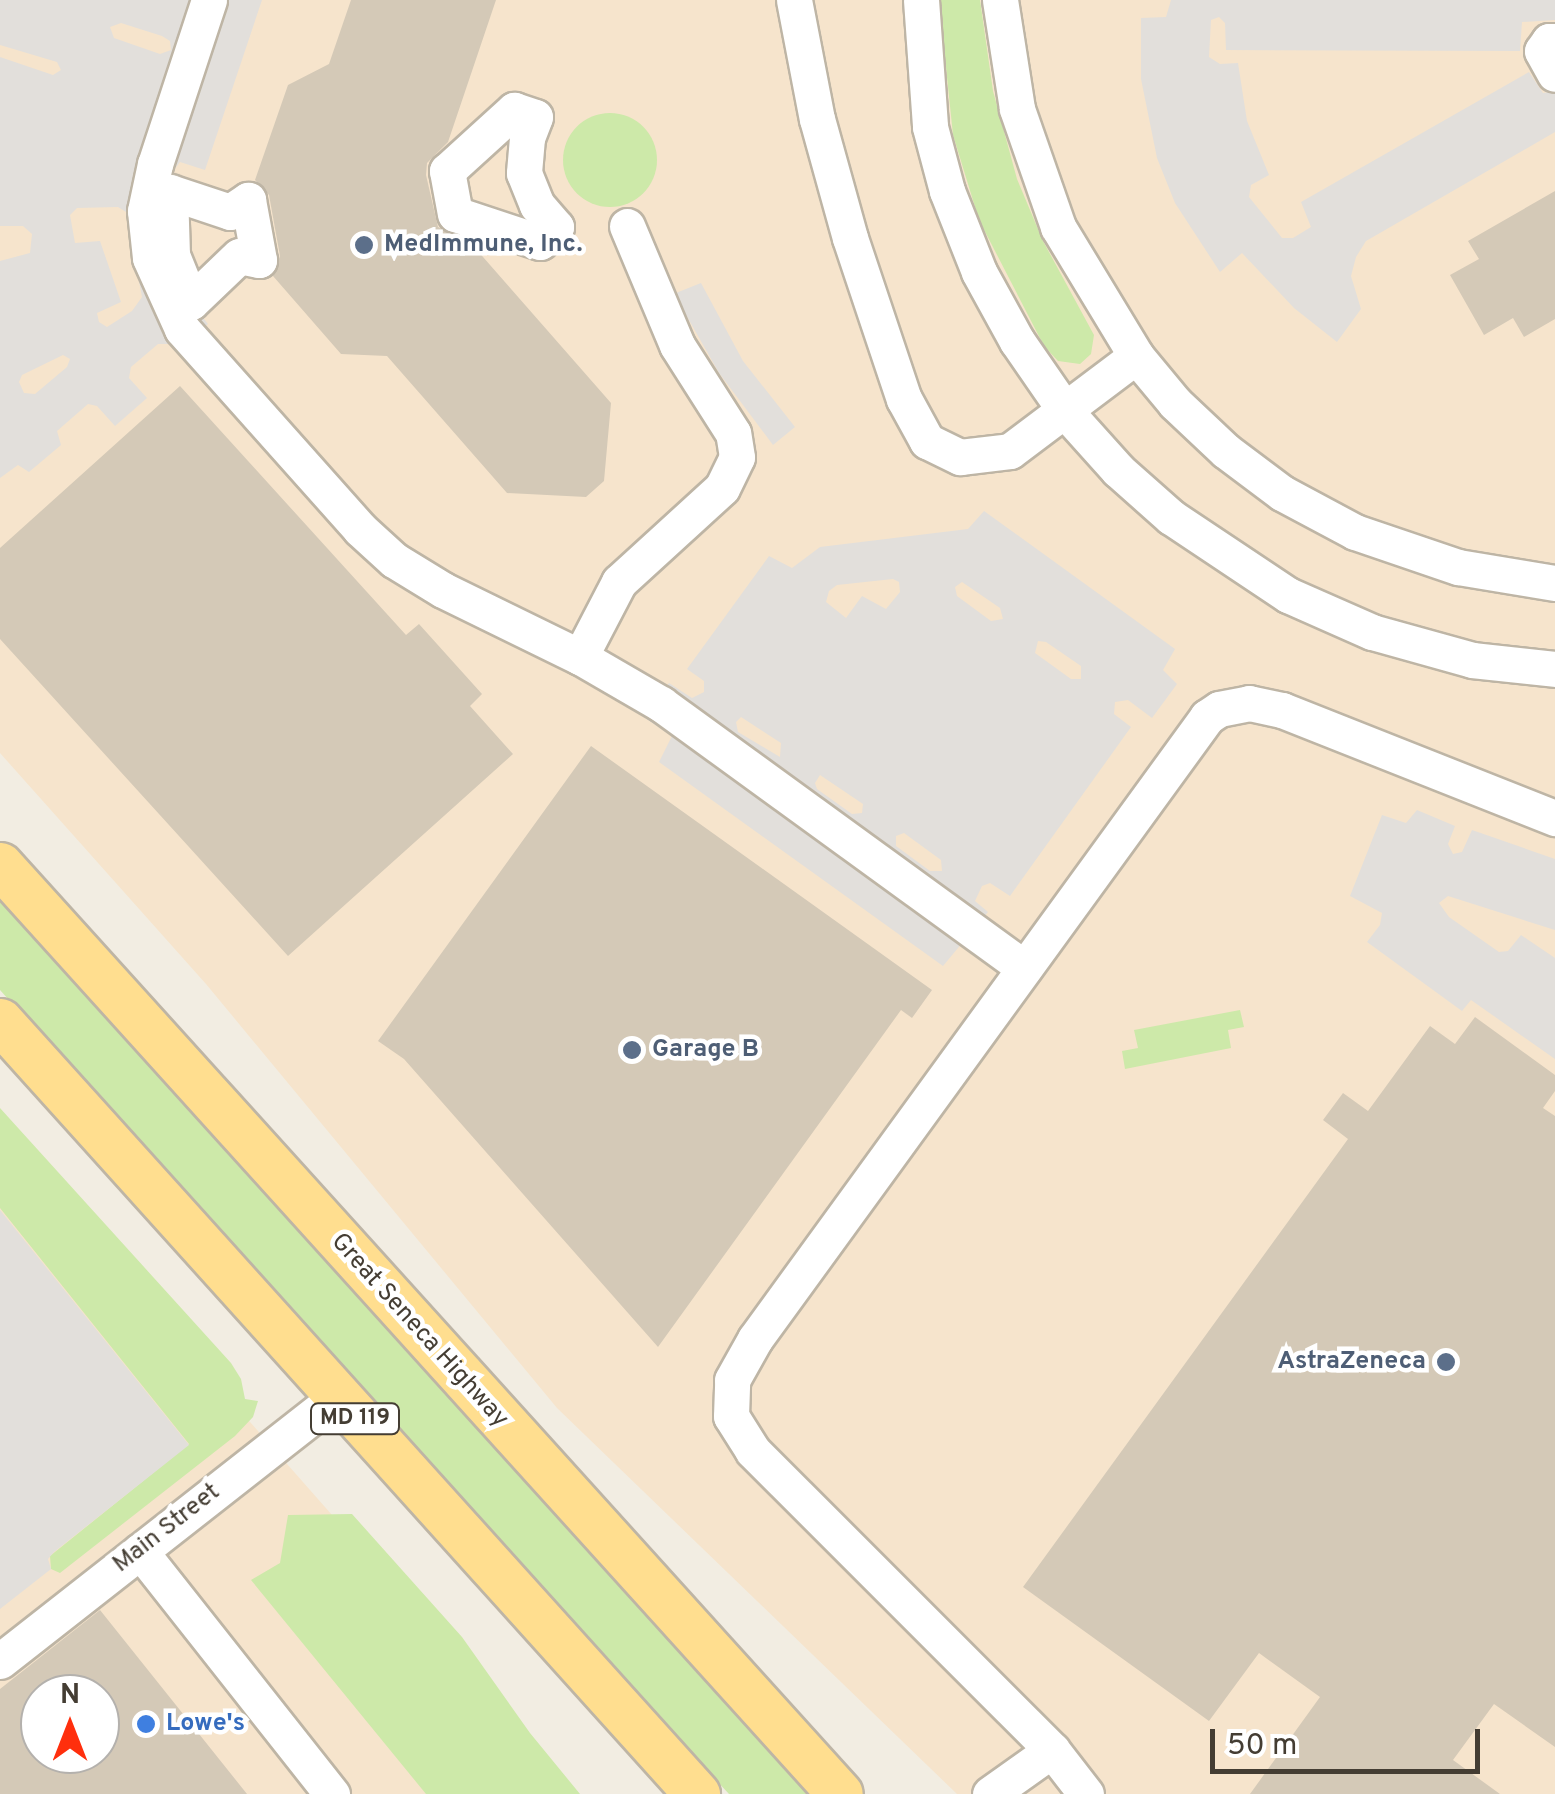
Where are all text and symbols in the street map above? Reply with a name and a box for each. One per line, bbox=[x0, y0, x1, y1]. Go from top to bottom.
place label: MedImmune, Inc. bbox=[384, 230, 583, 260]
marker: MedImmune, Inc. bbox=[353, 234, 375, 256]
place label: Garage B bbox=[652, 1035, 759, 1065]
marker: Garage B bbox=[621, 1039, 643, 1061]
street label: Great Seneca Highway bbox=[324, 1228, 514, 1434]
place label: AstraZeneca bbox=[1277, 1347, 1426, 1377]
marker: AstraZeneca bbox=[1435, 1351, 1457, 1373]
road number: MD 119 bbox=[310, 1402, 400, 1436]
street label: Main Street bbox=[107, 1478, 227, 1580]
north arrow bbox=[20, 1674, 120, 1774]
text: N bbox=[60, 1678, 80, 1714]
place label: Lowe's bbox=[166, 1709, 245, 1739]
scale bar bbox=[1215, 1709, 1485, 1771]
marker: Lowe's bbox=[135, 1713, 157, 1735]
text: 50 m bbox=[1227, 1728, 1297, 1765]

